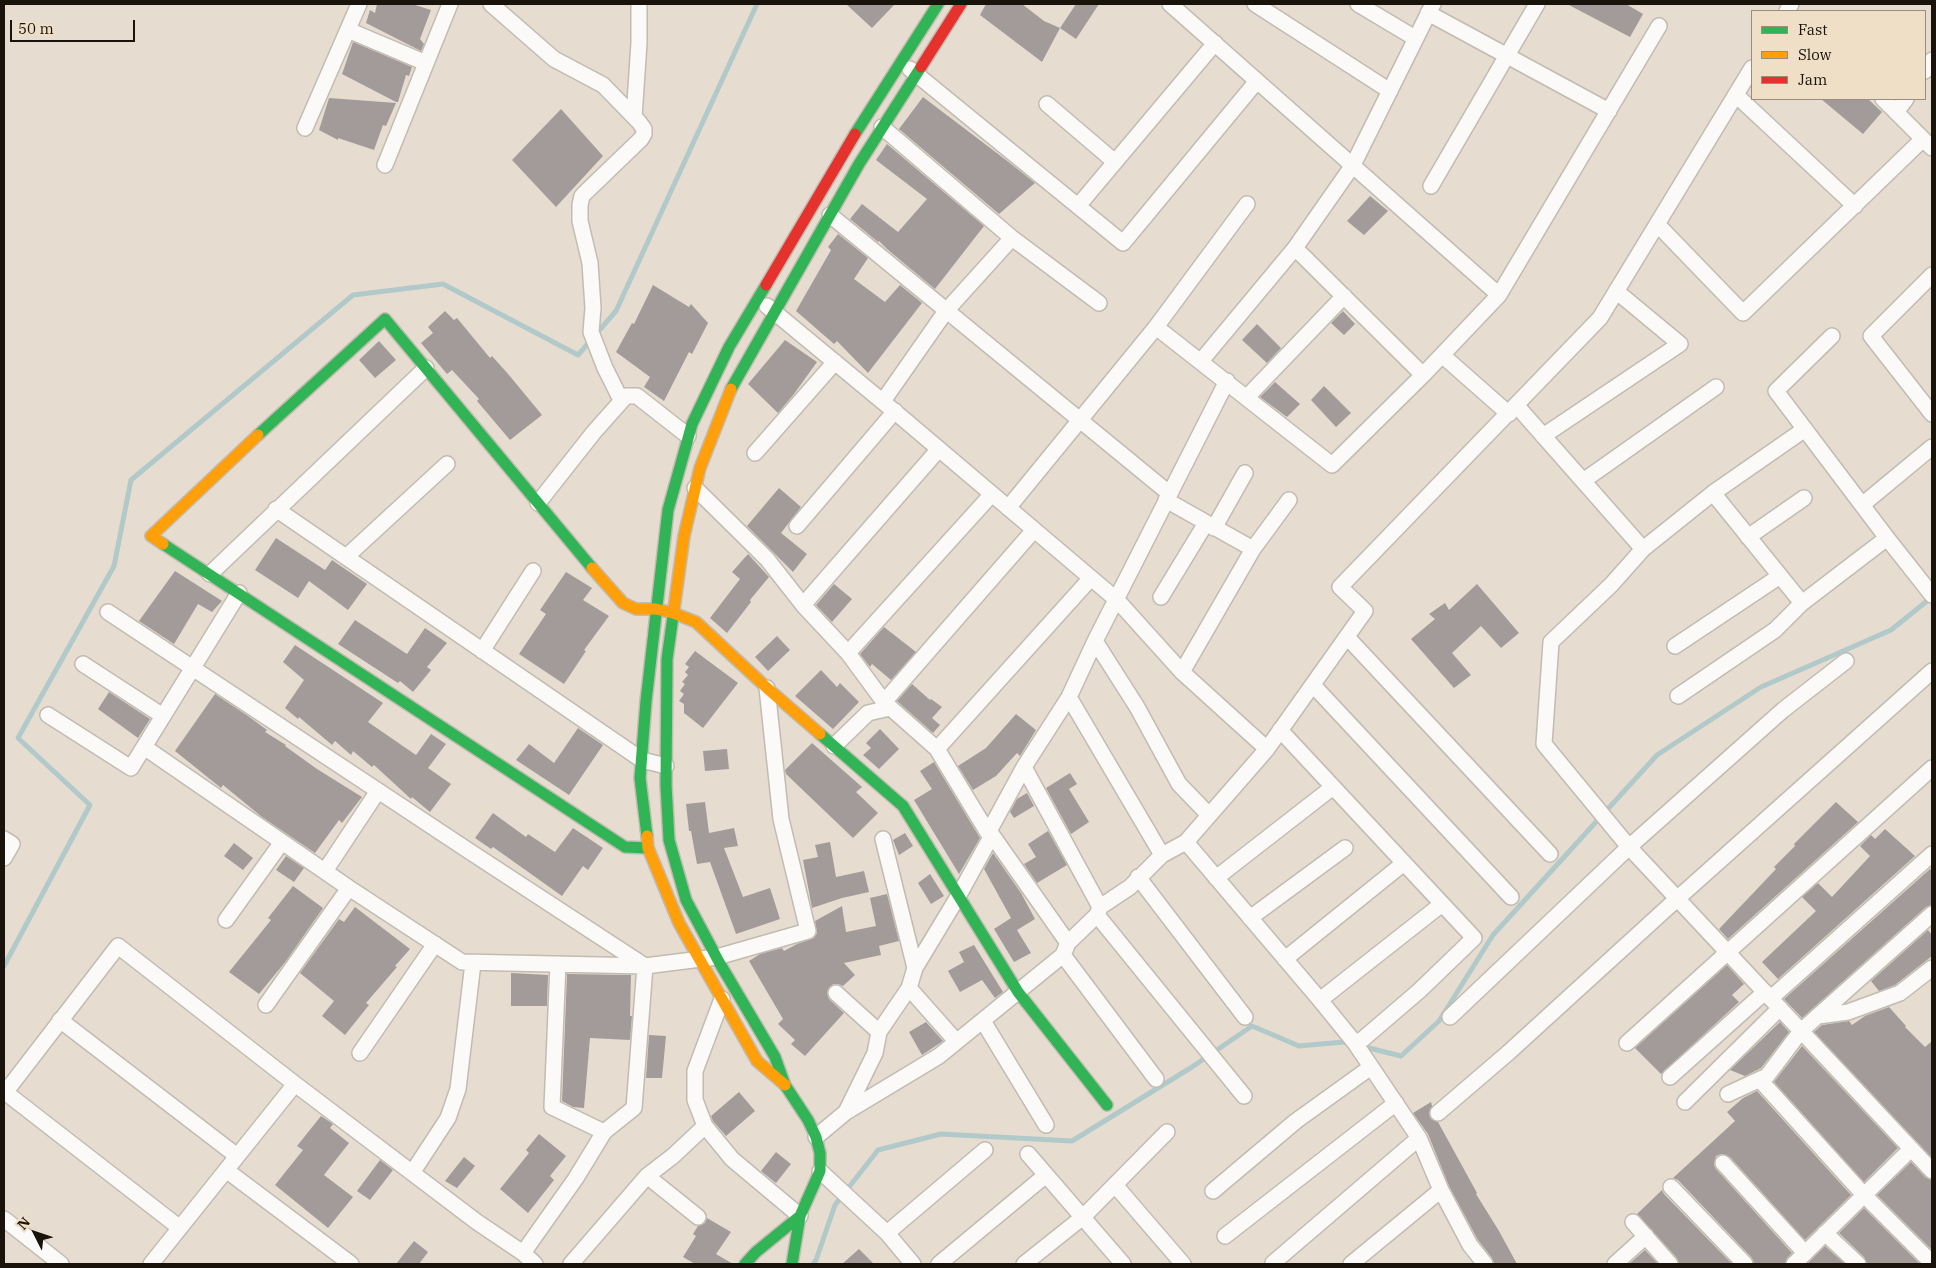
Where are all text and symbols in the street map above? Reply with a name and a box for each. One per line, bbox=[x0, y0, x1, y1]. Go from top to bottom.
scale bar bbox=[12, 10, 138, 42]
legend bbox=[1751, 10, 1926, 100]
text: 50 m bbox=[18, 19, 54, 38]
text: Fast bbox=[1798, 20, 1828, 39]
text: Slow bbox=[1798, 45, 1831, 64]
text: Jam bbox=[1798, 70, 1827, 89]
north arrow bbox=[10, 1208, 60, 1258]
text: N bbox=[13, 1213, 34, 1233]

